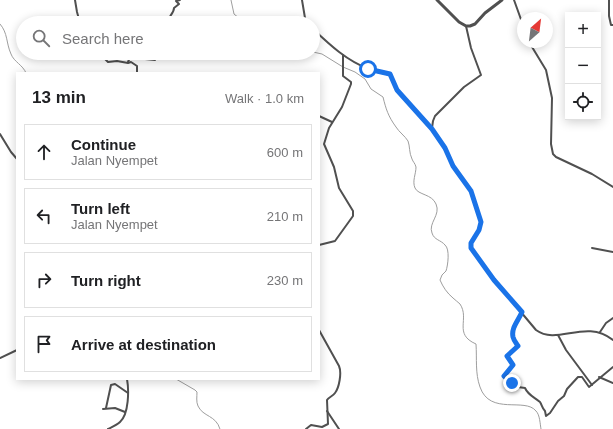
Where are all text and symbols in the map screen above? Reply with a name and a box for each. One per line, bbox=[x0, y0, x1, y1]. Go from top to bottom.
north arrow bbox=[517, 12, 553, 48]
map controls bbox=[565, 12, 601, 120]
button: + bbox=[565, 12, 601, 48]
search box bbox=[16, 16, 320, 60]
icon: search bbox=[30, 27, 52, 49]
text: Search here bbox=[62, 30, 144, 47]
button: − bbox=[565, 48, 601, 84]
route start bbox=[359, 60, 377, 78]
button: locate bbox=[565, 84, 601, 120]
text: 13 min bbox=[32, 88, 86, 107]
text: Walk · 1.0 km bbox=[225, 91, 304, 106]
text: Continue bbox=[71, 136, 136, 153]
icon: ahead bbox=[33, 141, 55, 163]
text: 600 m bbox=[267, 145, 303, 160]
text: Jalan Nyempet bbox=[71, 153, 158, 168]
text: Turn left bbox=[71, 200, 130, 217]
icon: left bbox=[33, 205, 55, 227]
text: 210 m bbox=[267, 209, 303, 224]
text: Jalan Nyempet bbox=[71, 217, 158, 232]
icon: right bbox=[33, 269, 55, 291]
text: Turn right bbox=[71, 272, 141, 289]
text: 230 m bbox=[267, 273, 303, 288]
icon: arrive bbox=[33, 333, 55, 355]
text: Arrive at destination bbox=[71, 336, 216, 353]
route end bbox=[503, 374, 521, 392]

